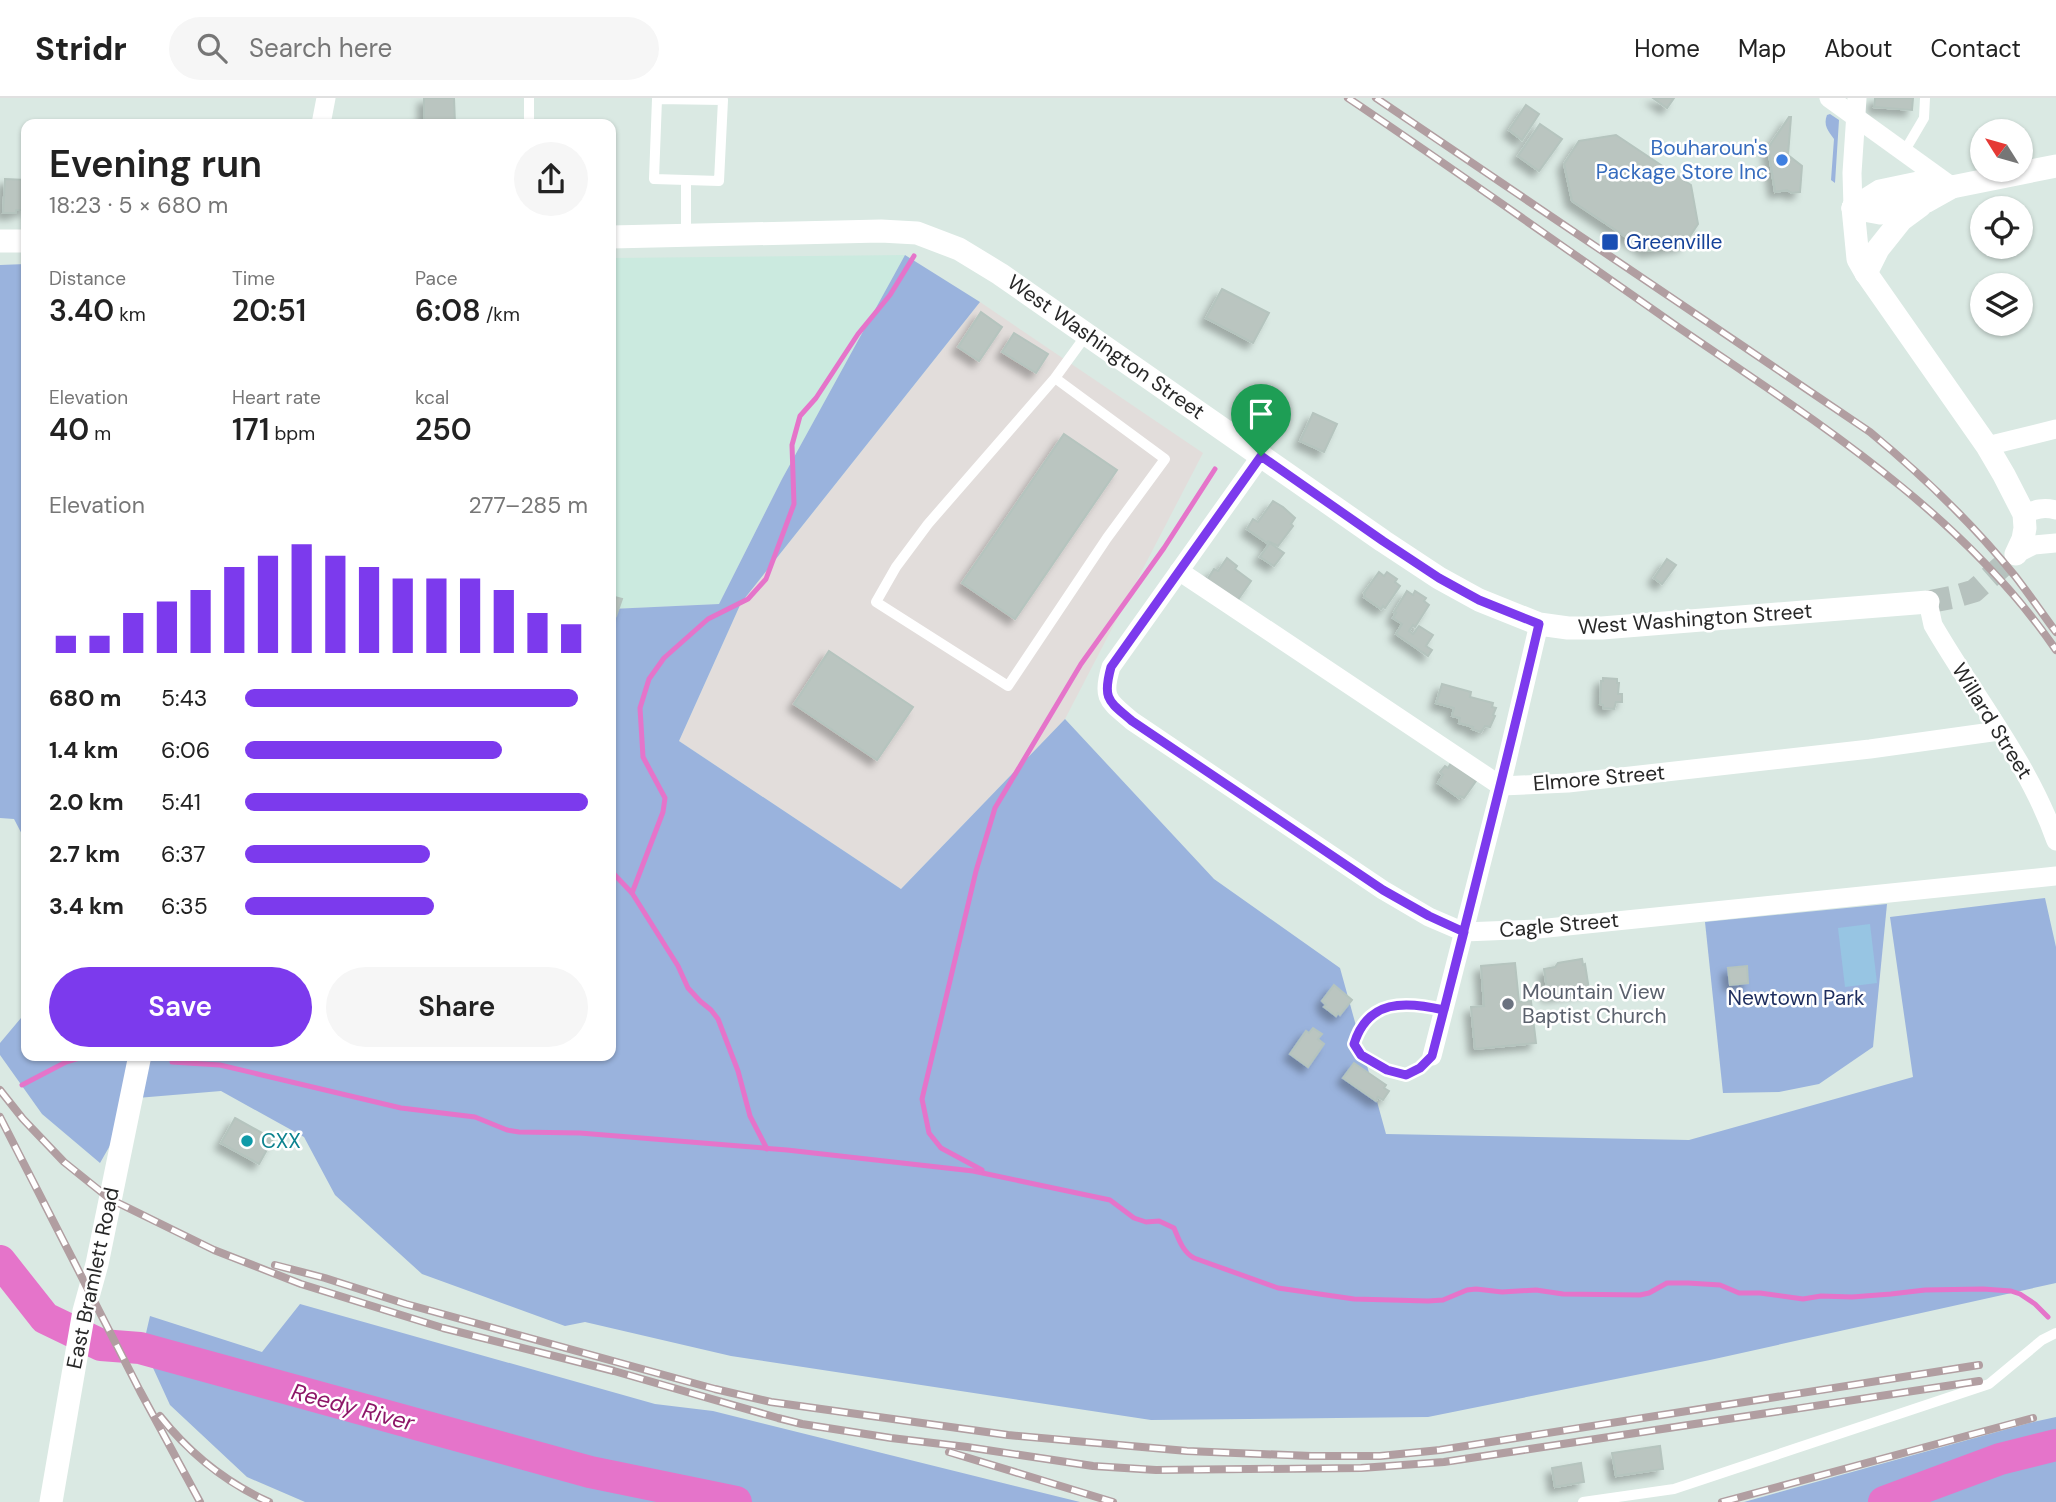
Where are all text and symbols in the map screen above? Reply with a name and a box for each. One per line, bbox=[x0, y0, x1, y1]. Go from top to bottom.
search box bbox=[169, 17, 659, 80]
text: Stridr bbox=[35, 27, 127, 70]
icon: search bbox=[193, 29, 231, 67]
text: Search here bbox=[249, 31, 392, 65]
text: Home bbox=[1634, 33, 1700, 64]
text: Map bbox=[1738, 33, 1786, 64]
text: About bbox=[1824, 33, 1893, 64]
text: Contact bbox=[1931, 33, 2021, 64]
north arrow bbox=[1970, 119, 2034, 182]
map controls bbox=[1970, 119, 2033, 336]
place label: Bouharoun's Package Store Inc bbox=[1596, 134, 1768, 186]
text: Evening run bbox=[49, 139, 262, 189]
button: share bbox=[514, 142, 588, 216]
marker: Bouharoun's Package Store Inc bbox=[1774, 152, 1790, 168]
text: 18:23 · 5 × 680 m bbox=[49, 190, 228, 220]
button: locate bbox=[1970, 196, 2033, 259]
place label: Greenville bbox=[1626, 228, 1722, 256]
marker: Greenville bbox=[1600, 232, 1620, 252]
text: Distance bbox=[49, 266, 126, 291]
text: Time bbox=[232, 266, 275, 291]
text: Pace bbox=[415, 266, 458, 291]
street label: West Washington Street bbox=[1002, 268, 1210, 426]
button: layers bbox=[1970, 273, 2033, 336]
text: 3.40 bbox=[49, 291, 114, 330]
text: 20:51 bbox=[232, 291, 306, 330]
text: 6:08 bbox=[415, 291, 481, 330]
text: km bbox=[114, 302, 146, 327]
text: /km bbox=[481, 302, 520, 327]
pin bbox=[1231, 384, 1291, 456]
text: Elevation bbox=[49, 385, 128, 410]
text: Heart rate bbox=[232, 385, 321, 410]
text: kcal bbox=[415, 385, 449, 410]
icon: arrive bbox=[1242, 395, 1280, 433]
text: 40 bbox=[49, 410, 89, 449]
text: 171 bbox=[232, 410, 269, 449]
text: 250 bbox=[415, 410, 472, 449]
text: m bbox=[89, 421, 111, 446]
text: bpm bbox=[269, 421, 315, 446]
text: Elevation bbox=[49, 490, 145, 520]
text: 277–285 m bbox=[468, 490, 588, 520]
street label: West Washington Street bbox=[1577, 597, 1813, 641]
street label: Willard Street bbox=[1945, 658, 2039, 784]
text: 680 m bbox=[49, 683, 121, 713]
text: 5:43 bbox=[161, 683, 207, 713]
text: 1.4 km bbox=[49, 735, 118, 765]
text: 6:06 bbox=[161, 735, 210, 765]
street label: Elmore Street bbox=[1532, 758, 1666, 798]
text: 2.0 km bbox=[49, 787, 124, 817]
text: 5:41 bbox=[161, 787, 201, 817]
text: 2.7 km bbox=[49, 839, 120, 869]
text: 6:37 bbox=[161, 839, 206, 869]
text: 3.4 km bbox=[49, 891, 124, 921]
text: 6:35 bbox=[161, 891, 208, 921]
street label: Cagle Street bbox=[1498, 906, 1620, 944]
button: Save bbox=[49, 967, 312, 1047]
button: Share bbox=[326, 967, 588, 1047]
place label: Mountain View Baptist Church bbox=[1522, 978, 1667, 1030]
park label: Newtown Park bbox=[1727, 984, 1865, 1012]
marker: Mountain View Baptist Church bbox=[1500, 996, 1516, 1012]
place label: CXX bbox=[261, 1127, 301, 1155]
marker: CXX bbox=[239, 1133, 255, 1149]
street label: East Bramlett Road bbox=[60, 1185, 126, 1371]
water label: Reedy River bbox=[288, 1376, 419, 1438]

